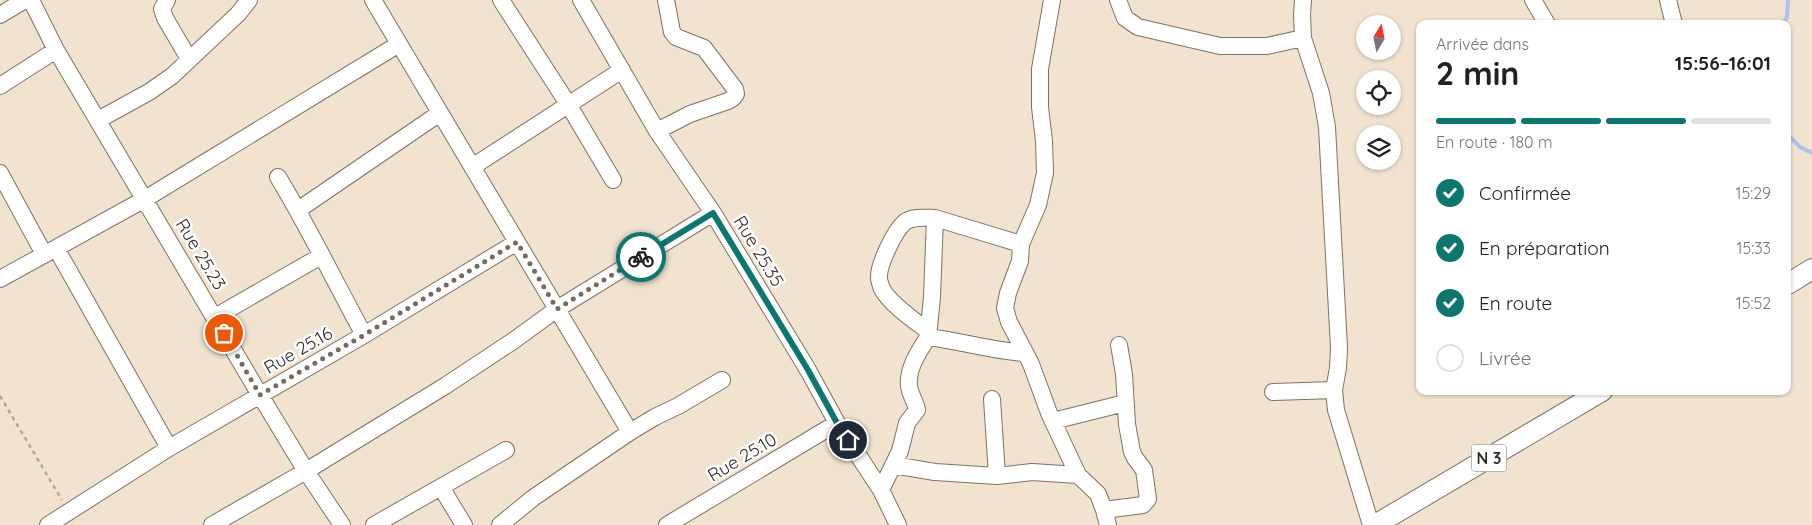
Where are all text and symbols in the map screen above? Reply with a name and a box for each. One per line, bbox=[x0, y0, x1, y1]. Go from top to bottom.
north arrow bbox=[1356, 15, 1401, 60]
map controls bbox=[1356, 15, 1401, 170]
text: Arrivée dans bbox=[1436, 34, 1529, 54]
text: 15:56–16:01 bbox=[1675, 51, 1771, 75]
text: 2 min bbox=[1436, 53, 1519, 93]
button: locate bbox=[1356, 70, 1401, 115]
button: layers bbox=[1356, 125, 1401, 170]
text: En route · 180 m bbox=[1436, 132, 1553, 152]
icon: check bbox=[1436, 179, 1464, 207]
text: Confirmée bbox=[1479, 181, 1571, 205]
text: 15:29 bbox=[1736, 183, 1771, 203]
street label: Rue 25.35 bbox=[729, 211, 789, 291]
street label: Rue 25.23 bbox=[171, 214, 231, 294]
courier bbox=[616, 232, 666, 282]
icon: check bbox=[1436, 234, 1464, 262]
text: En préparation bbox=[1479, 236, 1610, 260]
text: 15:33 bbox=[1737, 238, 1771, 258]
icon: bike bbox=[627, 243, 655, 271]
icon: check bbox=[1436, 289, 1464, 317]
text: En route bbox=[1479, 291, 1552, 315]
text: 15:52 bbox=[1736, 293, 1771, 313]
pin bbox=[203, 312, 245, 354]
icon: bag bbox=[210, 319, 238, 347]
street label: Rue 25.16 bbox=[260, 321, 337, 379]
text: Livrée bbox=[1479, 346, 1532, 370]
pin bbox=[827, 419, 869, 461]
icon: home bbox=[834, 426, 862, 454]
street label: Rue 25.10 bbox=[703, 427, 781, 487]
road number: N 3 bbox=[1472, 444, 1506, 472]

